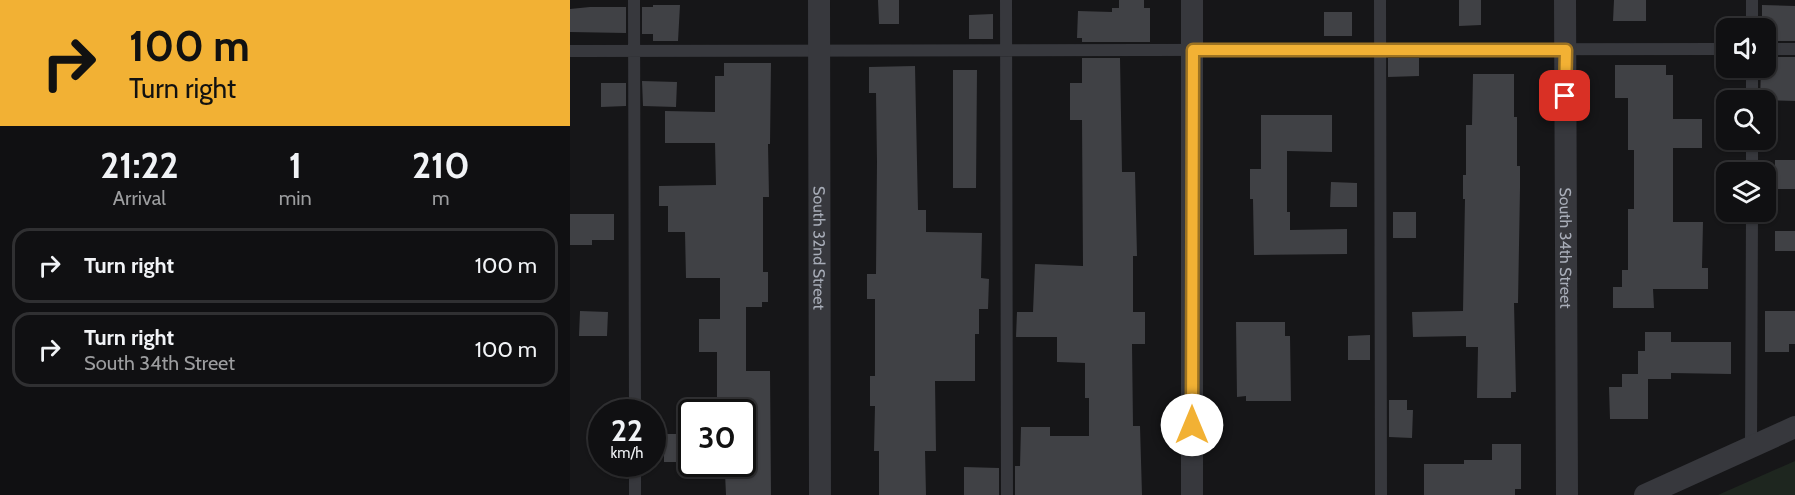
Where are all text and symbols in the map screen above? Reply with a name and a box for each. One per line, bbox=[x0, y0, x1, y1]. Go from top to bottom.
map controls bbox=[1716, 18, 1776, 222]
button: sound bbox=[1716, 18, 1776, 78]
text: 100 m bbox=[129, 20, 250, 72]
icon: right bbox=[30, 24, 108, 102]
pin bbox=[1539, 70, 1590, 121]
text: Turn right bbox=[129, 72, 236, 105]
icon: arrive bbox=[1548, 79, 1581, 112]
button: search bbox=[1716, 90, 1776, 150]
text: 21:22 bbox=[100, 143, 179, 187]
text: 1 bbox=[289, 143, 302, 187]
text: 210 bbox=[412, 143, 470, 187]
button: layers bbox=[1716, 162, 1776, 222]
text: Arrival bbox=[113, 186, 166, 210]
text: min bbox=[279, 186, 312, 210]
text: m bbox=[432, 186, 450, 210]
street label: South 32nd Street bbox=[809, 186, 829, 311]
street label: South 34th Street bbox=[1556, 187, 1575, 309]
icon: right bbox=[33, 249, 66, 282]
text: Turn right bbox=[84, 252, 174, 279]
text: 100 m bbox=[475, 252, 537, 279]
text: Turn right bbox=[84, 324, 174, 351]
icon: right bbox=[33, 333, 66, 366]
text: 100 m bbox=[475, 336, 537, 363]
text: South 34th Street bbox=[84, 351, 235, 375]
position arrow bbox=[1160, 393, 1224, 457]
speed limit sign: 30 bbox=[678, 399, 756, 477]
text: 22 bbox=[611, 412, 643, 449]
text: km/h bbox=[611, 444, 643, 462]

